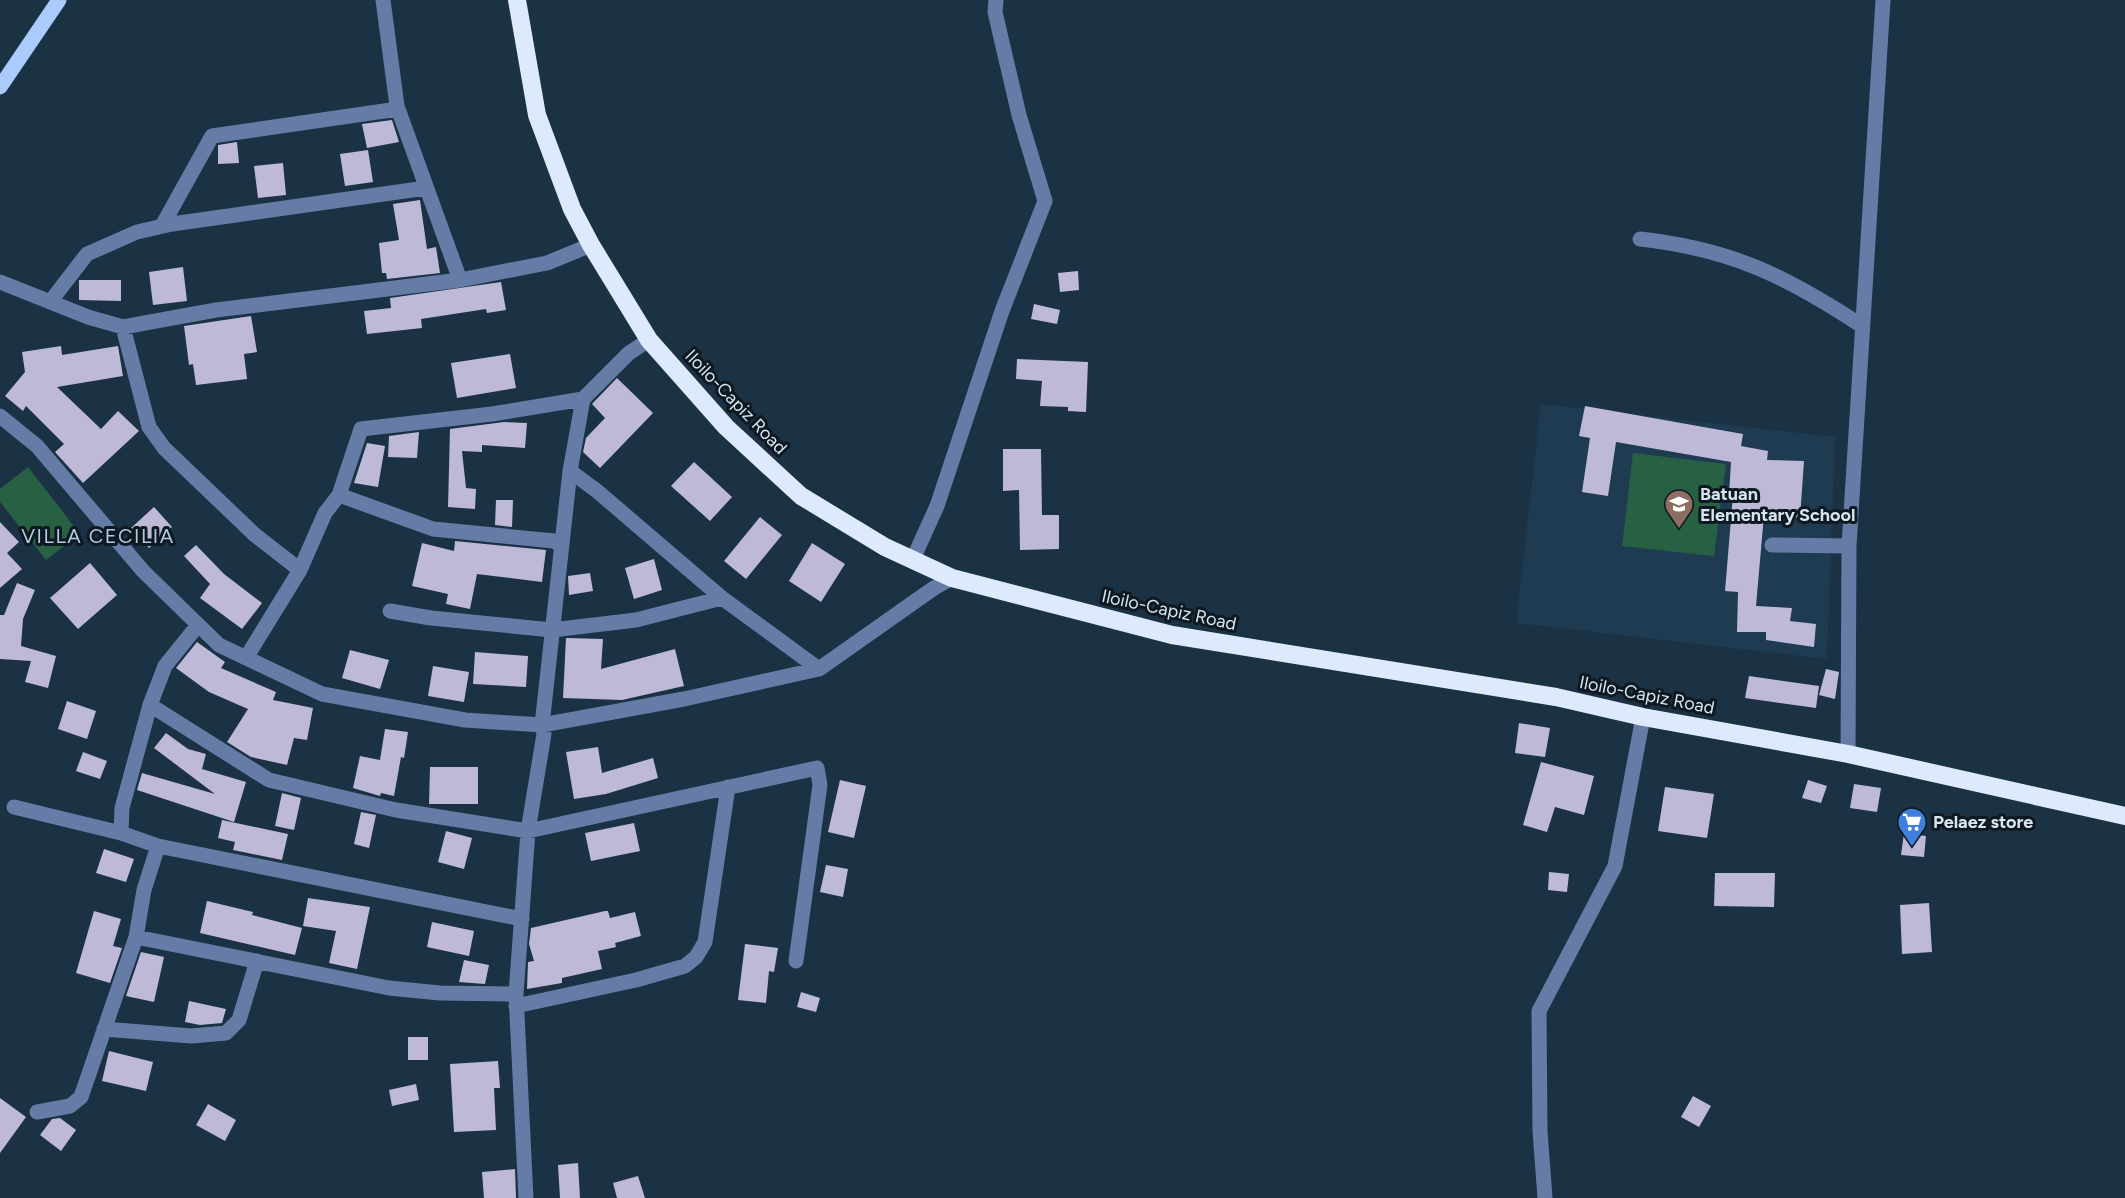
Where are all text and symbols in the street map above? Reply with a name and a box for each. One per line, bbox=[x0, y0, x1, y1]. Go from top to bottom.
street label: Iloilo-Capiz Road bbox=[680, 345, 792, 459]
place label: Batuan Elementary School bbox=[1700, 483, 1855, 526]
school or university icon: Batuan Elementary School bbox=[1663, 488, 1695, 530]
district label: VILLA CECILIA bbox=[21, 524, 175, 548]
street label: Iloilo-Capiz Road bbox=[1100, 585, 1238, 635]
street label: Iloilo-Capiz Road bbox=[1578, 671, 1716, 719]
supermarket icon: Pelaez store bbox=[1896, 806, 1928, 848]
place label: Pelaez store bbox=[1933, 811, 2033, 833]

